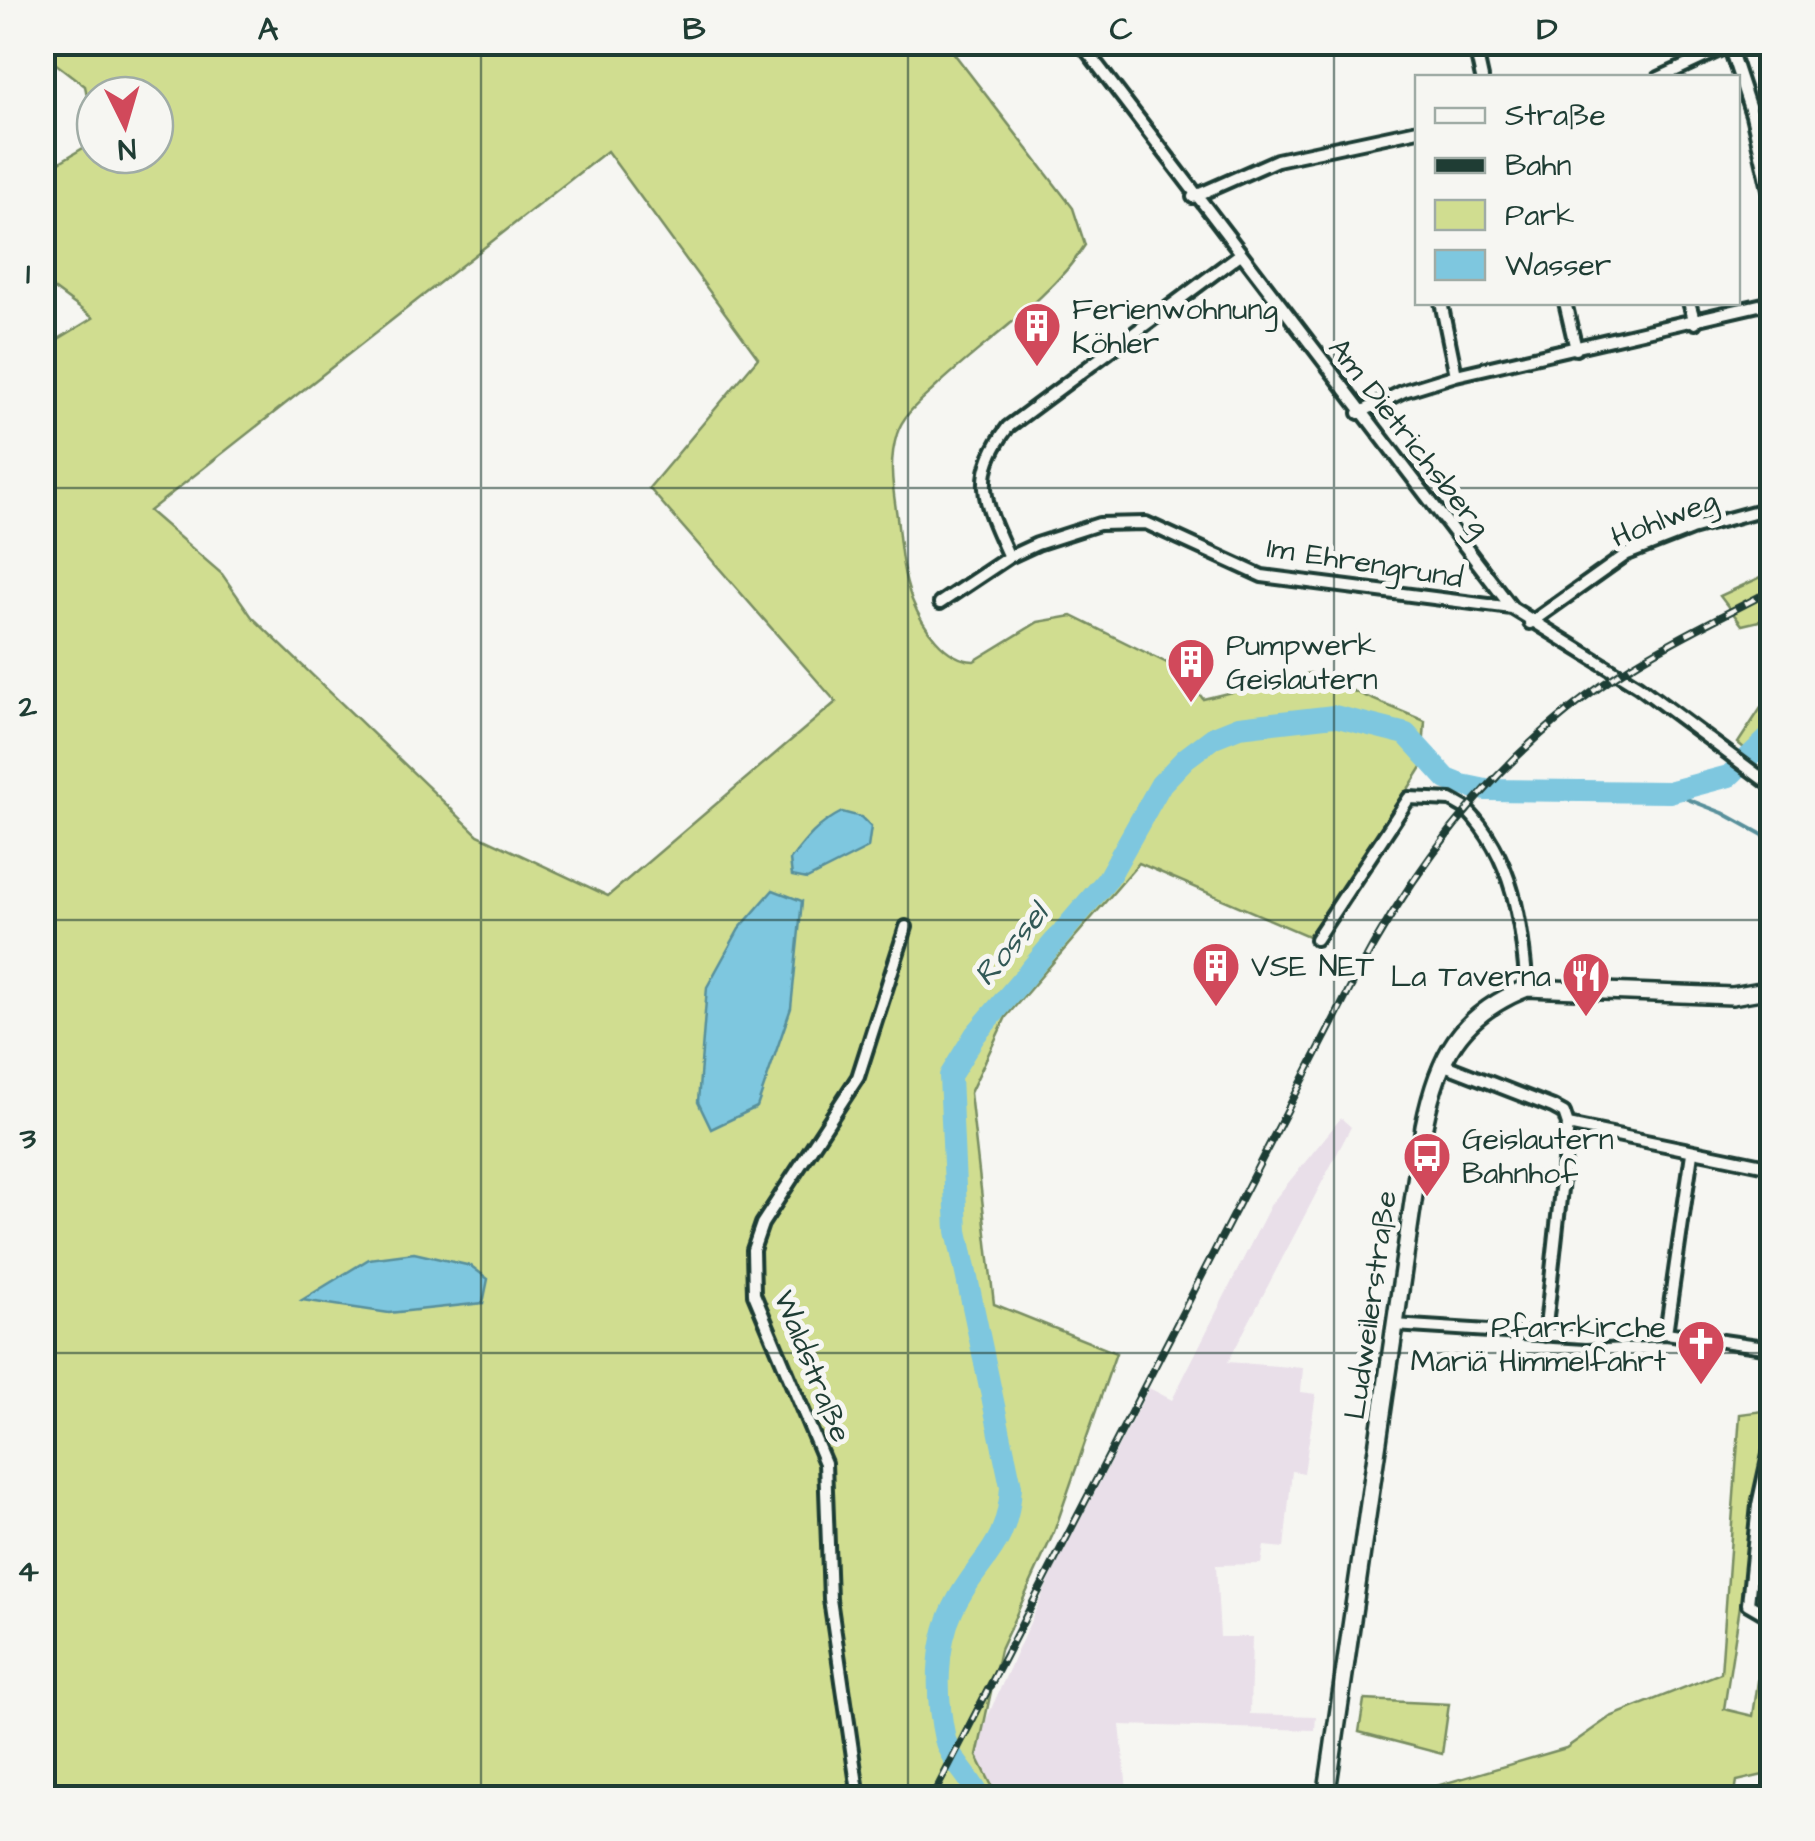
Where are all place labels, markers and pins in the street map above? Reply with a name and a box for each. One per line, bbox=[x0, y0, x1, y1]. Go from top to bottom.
place label: Ferienwohnung Köhler bbox=[1072, 289, 1278, 365]
building icon: Ferienwohnung Köhler bbox=[1011, 300, 1063, 368]
place label: Pumpwerk Geislautern bbox=[1226, 625, 1378, 701]
building icon: Pumpwerk Geislautern bbox=[1165, 636, 1217, 704]
building icon: VSE NET bbox=[1190, 940, 1242, 1008]
place label: VSE NET bbox=[1251, 946, 1374, 988]
restaurant icon: La Taverna bbox=[1560, 950, 1612, 1018]
place label: La Taverna bbox=[1390, 956, 1551, 998]
place label: Geislautern Bahnhof bbox=[1462, 1119, 1614, 1195]
bus stop icon: Geislautern Bahnhof bbox=[1401, 1130, 1453, 1198]
place label: Pfarrkirche Mariä Himmelfahrt bbox=[1411, 1307, 1666, 1383]
church icon: Pfarrkirche Mariä Himmelfahrt bbox=[1675, 1318, 1727, 1386]

